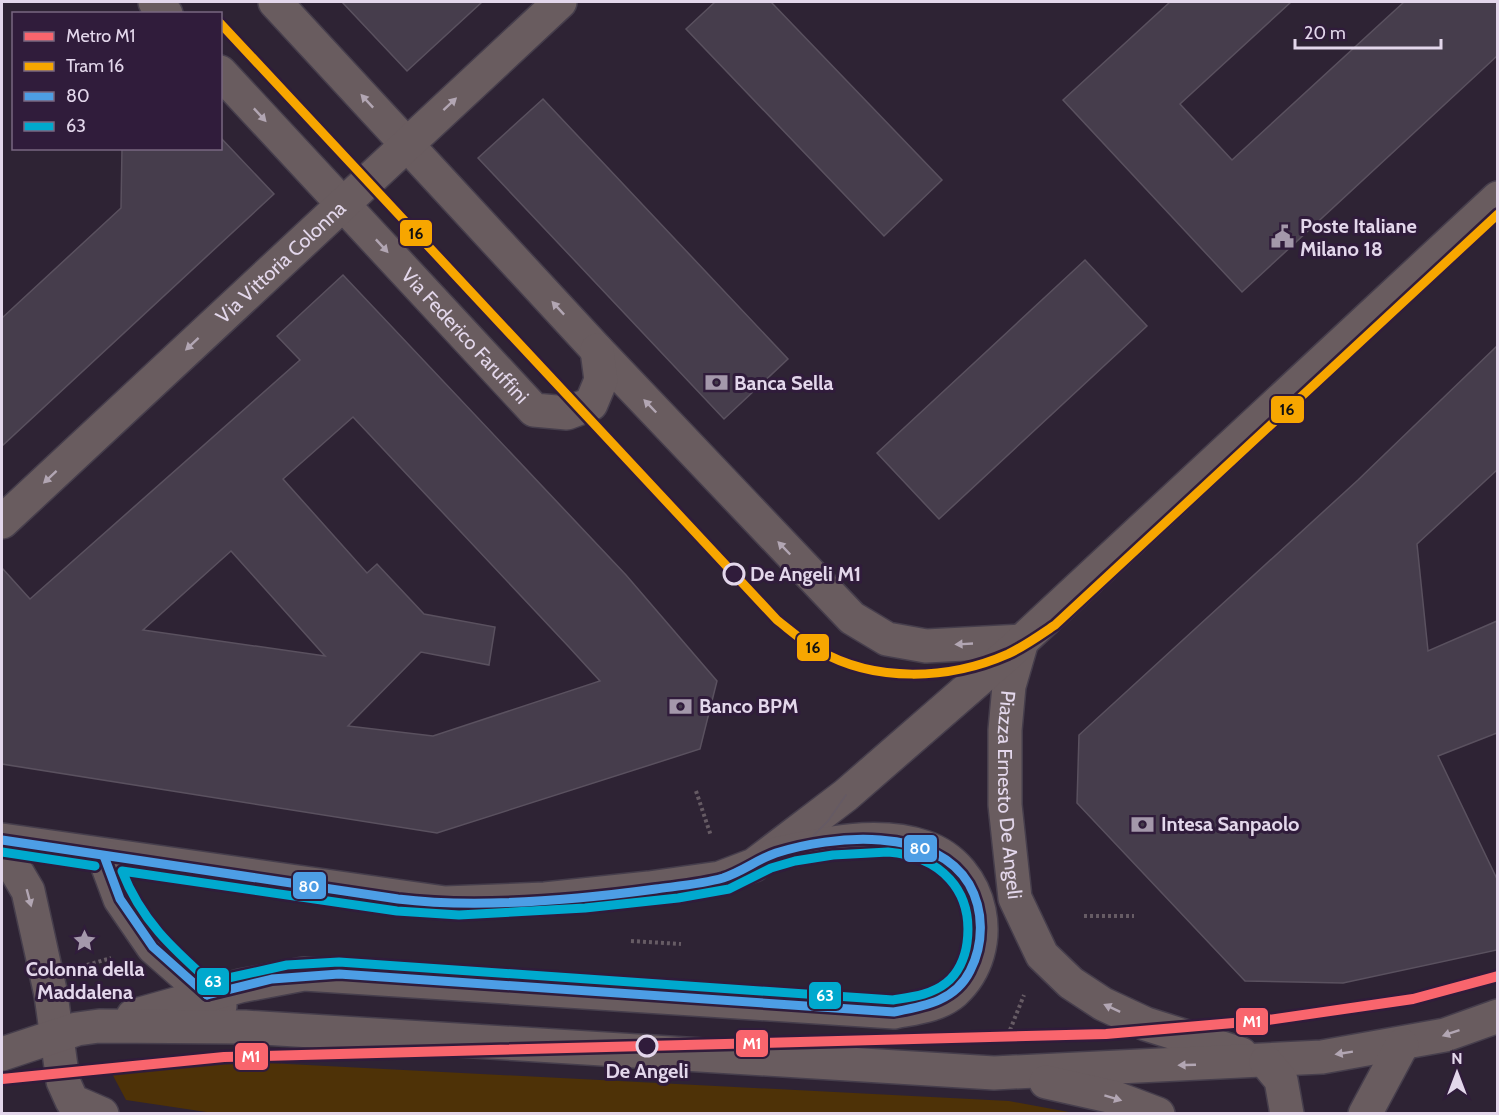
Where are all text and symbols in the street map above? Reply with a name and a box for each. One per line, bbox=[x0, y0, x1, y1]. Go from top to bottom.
legend bbox=[12, 12, 222, 150]
scale bar bbox=[1295, 12, 1440, 50]
text: 20 m bbox=[1304, 22, 1346, 44]
text: Metro M1 bbox=[66, 25, 135, 47]
text: Tram 16 bbox=[66, 55, 124, 77]
text: 80 bbox=[66, 85, 89, 107]
one-way arrow bbox=[361, 94, 374, 109]
one-way arrow bbox=[442, 97, 457, 111]
one-way arrow bbox=[253, 107, 266, 122]
text: 63 bbox=[66, 115, 86, 137]
street label: Via Vittoria Colonna bbox=[211, 196, 351, 328]
place label: Poste Italiane Milano 18 bbox=[1300, 214, 1417, 261]
line badge: 16 bbox=[399, 219, 433, 247]
text: 16 bbox=[409, 224, 423, 243]
public building icon: Poste Italiane Milano 18 bbox=[1269, 224, 1295, 250]
one-way arrow bbox=[375, 239, 389, 254]
street label: Via Federico Faruffini bbox=[396, 263, 534, 409]
one-way arrow bbox=[551, 301, 565, 315]
one-way arrow bbox=[185, 337, 200, 351]
bank icon: Banca Sella bbox=[703, 370, 729, 396]
place label: Banca Sella bbox=[734, 371, 833, 395]
line badge: 16 bbox=[1270, 395, 1305, 424]
one-way arrow bbox=[643, 399, 657, 414]
text: 16 bbox=[1280, 400, 1294, 419]
one-way arrow bbox=[42, 470, 57, 484]
one-way arrow bbox=[778, 541, 792, 555]
place label: De Angeli M1 bbox=[750, 562, 861, 586]
marker: De Angeli M1 bbox=[723, 563, 745, 585]
line badge: 16 bbox=[796, 633, 830, 662]
text: 16 bbox=[806, 638, 820, 657]
one-way arrow bbox=[954, 640, 973, 649]
street label: Piazza Ernesto De Angeli bbox=[993, 689, 1027, 900]
bank icon: Banco BPM bbox=[668, 693, 694, 719]
place label: Banco BPM bbox=[699, 694, 798, 718]
bank icon: Intesa Sanpaolo bbox=[1130, 811, 1156, 837]
place label: Intesa Sanpaolo bbox=[1161, 812, 1299, 836]
line badge: 80 bbox=[903, 834, 938, 863]
text: 80 bbox=[910, 839, 930, 858]
line badge: 80 bbox=[292, 871, 327, 900]
text: 80 bbox=[299, 877, 319, 896]
one-way arrow bbox=[25, 889, 34, 907]
place icon: Colonna della Maddalena bbox=[72, 928, 98, 954]
place label: Colonna della Maddalena bbox=[26, 957, 144, 1004]
line badge: 63 bbox=[196, 967, 230, 996]
text: 63 bbox=[204, 972, 222, 991]
line badge: 63 bbox=[808, 981, 842, 1010]
text: 63 bbox=[816, 986, 834, 1005]
one-way arrow bbox=[1103, 1003, 1120, 1012]
line badge: M1 bbox=[1235, 1007, 1269, 1036]
text: M1 bbox=[1242, 1012, 1262, 1031]
one-way arrow bbox=[1442, 1028, 1460, 1038]
line badge: M1 bbox=[735, 1029, 769, 1058]
text: M1 bbox=[742, 1034, 762, 1053]
marker: De Angeli bbox=[636, 1035, 658, 1057]
line badge: M1 bbox=[234, 1042, 269, 1071]
north arrow bbox=[1427, 1043, 1487, 1103]
text: M1 bbox=[241, 1047, 261, 1066]
one-way arrow bbox=[1335, 1049, 1354, 1058]
text: N bbox=[1451, 1049, 1463, 1068]
place label: De Angeli bbox=[606, 1059, 688, 1083]
one-way arrow bbox=[1177, 1060, 1196, 1070]
one-way arrow bbox=[1104, 1094, 1122, 1103]

